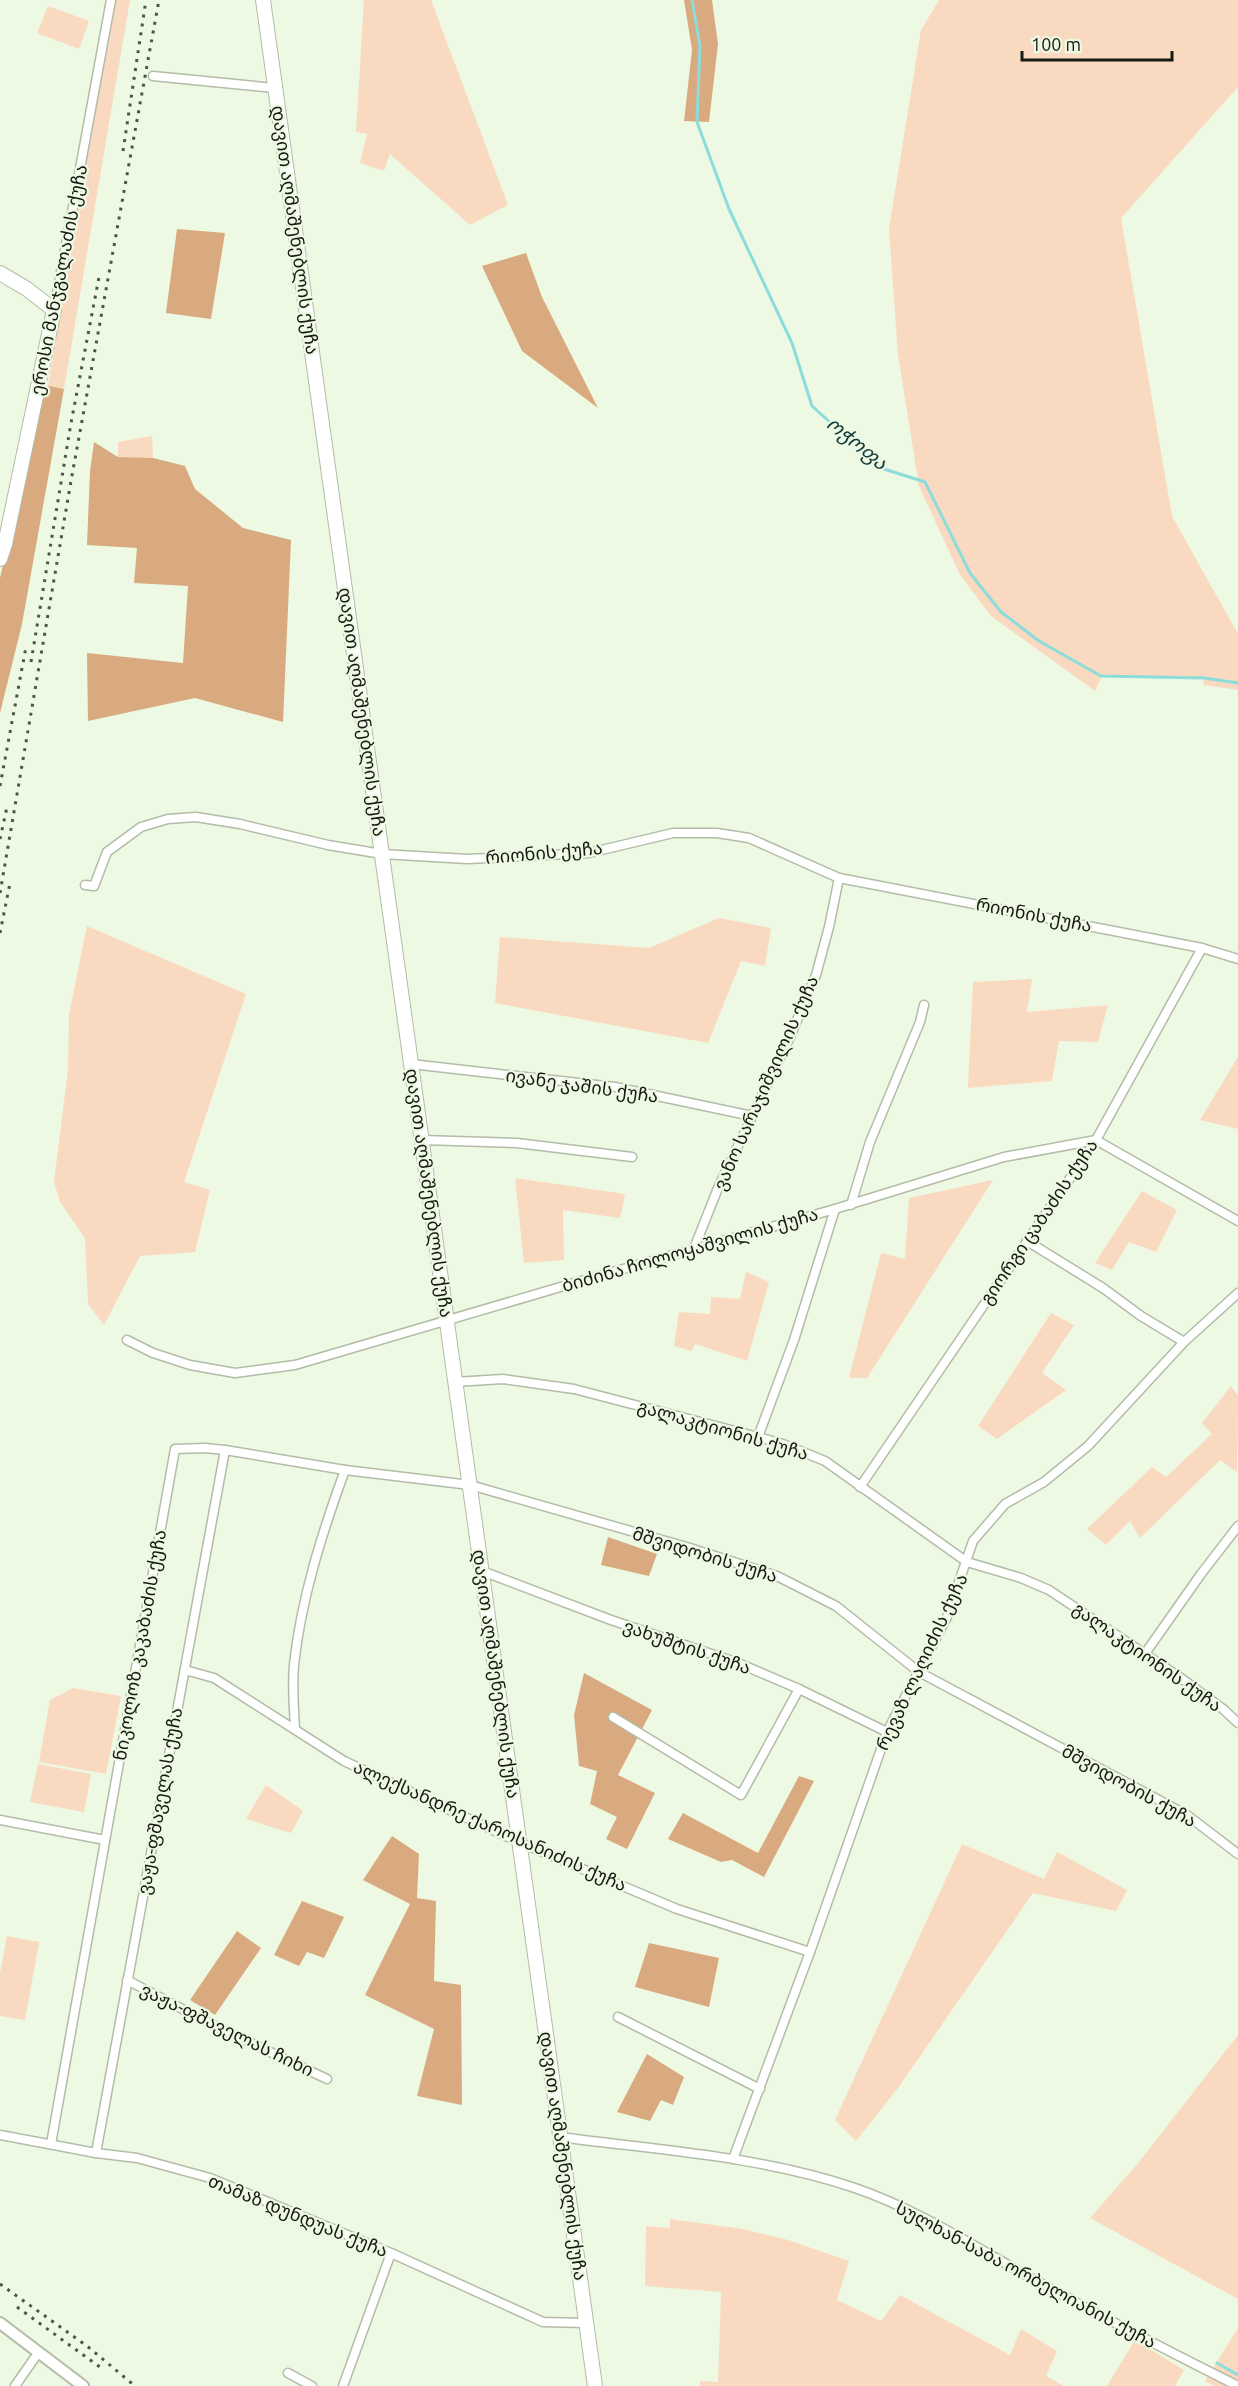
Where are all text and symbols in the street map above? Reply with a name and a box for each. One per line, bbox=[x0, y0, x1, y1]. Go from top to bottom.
scale bar bbox=[1022, 24, 1172, 62]
text: 100 m bbox=[1031, 34, 1081, 54]
street label: დავით აღმაშენებლის ქუჩა bbox=[267, 104, 323, 356]
street label: ეროსი მანჯგალაძის ქუჩა bbox=[26, 163, 92, 397]
water label: ოჭოფა bbox=[822, 411, 893, 475]
street label: დავით აღმაშენებლის ქუჩა bbox=[334, 586, 390, 838]
street label: რიონის ქუჩა bbox=[484, 837, 604, 869]
street label: რიონის ქუჩა bbox=[974, 893, 1094, 937]
street label: ვანო სარაჯიშვილის ქუჩა bbox=[709, 972, 823, 1194]
street label: ივანე ჯაშის ქუჩა bbox=[504, 1064, 660, 1108]
street label: დავით აღმაშენებლის ქუჩა bbox=[401, 1067, 457, 1319]
street label: გიორგი ცაბაძის ქუჩა bbox=[975, 1135, 1103, 1309]
street label: ბიძინა ჩოლოყაშვილის ქუჩა bbox=[559, 1203, 821, 1297]
street label: გალაკტიონის ქუჩა bbox=[635, 1395, 811, 1465]
street label: მშვიდობის ქუჩა bbox=[630, 1522, 780, 1588]
street label: ნიკოლოზ კაკაბაძის ქუჩა bbox=[109, 1528, 171, 1762]
street label: დავით აღმაშენებლის ქუჩა bbox=[468, 1548, 524, 1800]
street label: რევაზ ლაღიძის ქუჩა bbox=[871, 1570, 973, 1754]
street label: გალაკტიონის ქუჩა bbox=[1068, 1597, 1226, 1717]
street label: ვახუშტის ქუჩა bbox=[620, 1615, 754, 1679]
street label: ვაჟა-ფშაველას ქუჩა bbox=[133, 1706, 187, 1896]
street label: მშვიდობის ქუჩა bbox=[1058, 1740, 1200, 1832]
street label: ალექსანდრე ქაროსანიძის ქუჩა bbox=[350, 1756, 630, 1896]
street label: ვაჟა-ფშაველას ჩიხი bbox=[137, 1978, 317, 2082]
street label: დავით აღმაშენებლის ქუჩა bbox=[535, 2030, 591, 2282]
street label: თამაზ დუნდუას ქუჩა bbox=[205, 2170, 391, 2262]
street label: სულხან-საბა ორბელიანის ქუჩა bbox=[892, 2197, 1160, 2353]

